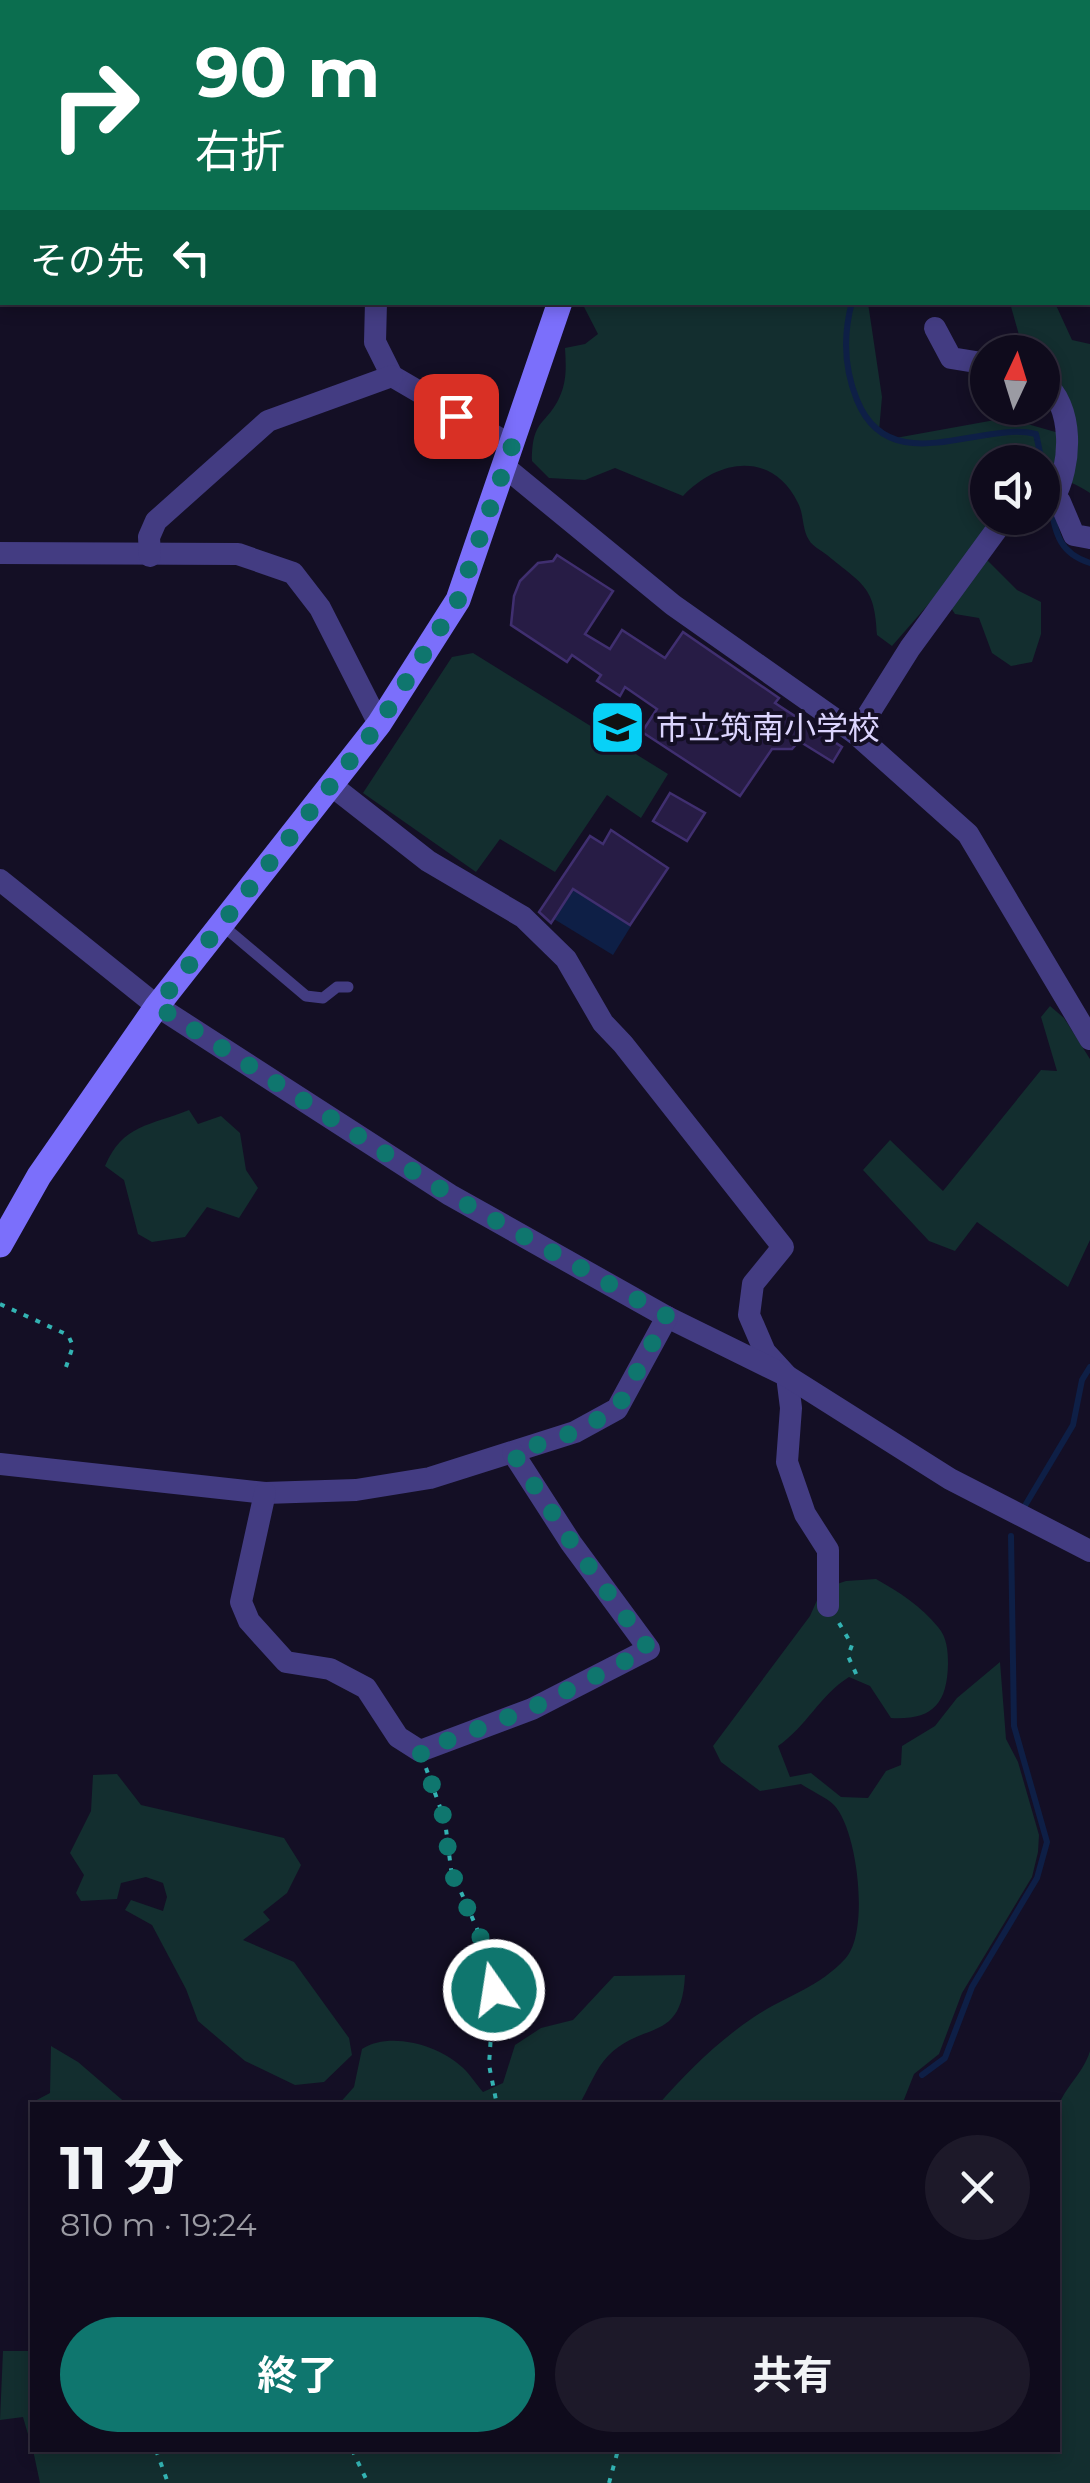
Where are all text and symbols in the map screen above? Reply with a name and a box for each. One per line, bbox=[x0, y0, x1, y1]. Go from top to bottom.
text: 90 m bbox=[195, 29, 380, 115]
icon: right bbox=[30, 40, 160, 170]
text: 右折 bbox=[195, 123, 285, 178]
icon: left bbox=[164, 230, 219, 285]
text: その先 bbox=[30, 237, 144, 284]
north arrow bbox=[970, 335, 1060, 425]
map controls bbox=[970, 335, 1060, 535]
pin bbox=[414, 374, 499, 459]
icon: arrive bbox=[429, 389, 484, 444]
button: sound bbox=[970, 445, 1060, 535]
school or university icon: 市立筑南小学校 bbox=[587, 698, 647, 758]
place label: 市立筑南小学校 bbox=[656, 708, 880, 747]
position arrow bbox=[442, 1938, 546, 2042]
text: 11 分 bbox=[60, 2131, 184, 2204]
button: close bbox=[925, 2135, 1030, 2240]
text: 810 m · 19:24 bbox=[60, 2205, 257, 2244]
button: 終了 bbox=[60, 2317, 535, 2432]
button: 共有 bbox=[555, 2317, 1030, 2432]

